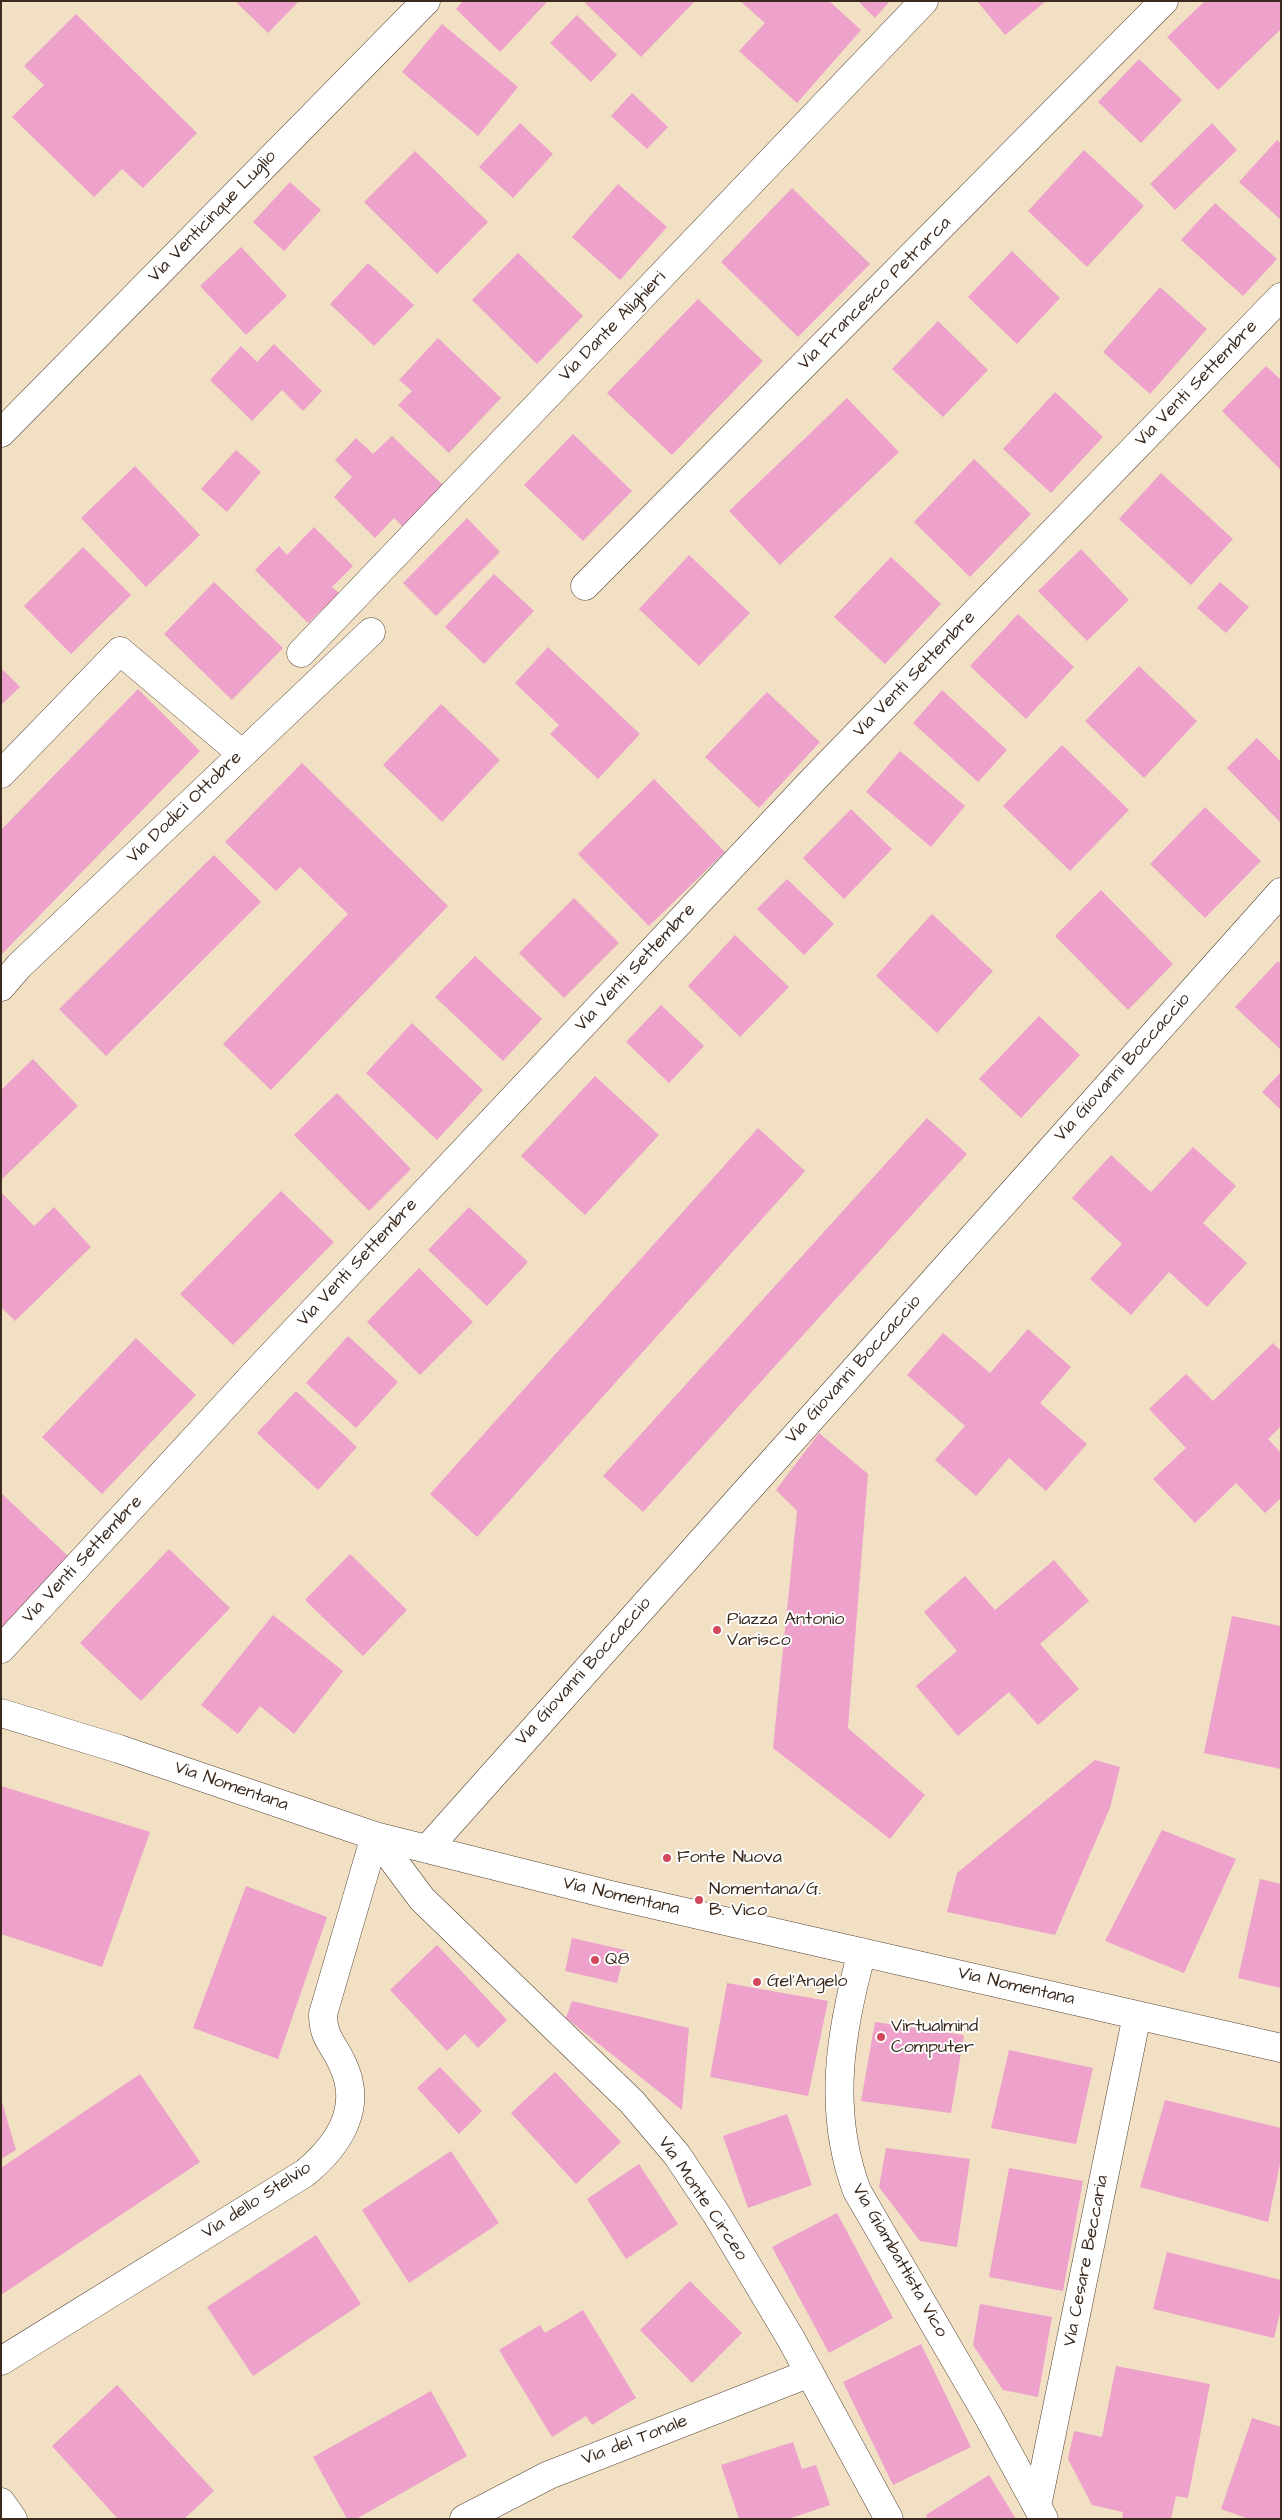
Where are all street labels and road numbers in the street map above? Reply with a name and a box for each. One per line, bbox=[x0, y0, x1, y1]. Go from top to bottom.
street label: Via Venticinque Luglio bbox=[144, 146, 282, 288]
street label: Via Francesco Petrarca bbox=[794, 213, 956, 375]
street label: Via Dante Alighieri bbox=[555, 267, 671, 387]
street label: Via Venti Settembre bbox=[1131, 316, 1263, 452]
street label: Via Venti Settembre bbox=[849, 607, 981, 743]
street label: Via Dodici Ottobre bbox=[123, 747, 247, 869]
street label: Via Venti Settembre bbox=[571, 900, 701, 1036]
street label: Via Giovanni Boccaccio bbox=[1051, 989, 1195, 1147]
street label: Via Venti Settembre bbox=[293, 1195, 423, 1331]
street label: Via Giovanni Boccaccio bbox=[782, 1291, 926, 1449]
street label: Via Venti Settembre bbox=[18, 1492, 148, 1628]
street label: Via Giovanni Boccaccio bbox=[512, 1593, 656, 1751]
street label: Via Nomentana bbox=[171, 1757, 291, 1817]
street label: Via Nomentana bbox=[561, 1873, 681, 1921]
street label: Via Nomentana bbox=[956, 1963, 1076, 2011]
street label: Via Monte Circeo bbox=[652, 2133, 752, 2265]
street label: Via dello Stelvio bbox=[198, 2158, 316, 2244]
street label: Via Cesare Beccaria bbox=[1060, 2173, 1114, 2349]
street label: Via Giambattista Vico bbox=[846, 2180, 952, 2342]
street label: Via del Tonale bbox=[579, 2411, 691, 2471]

